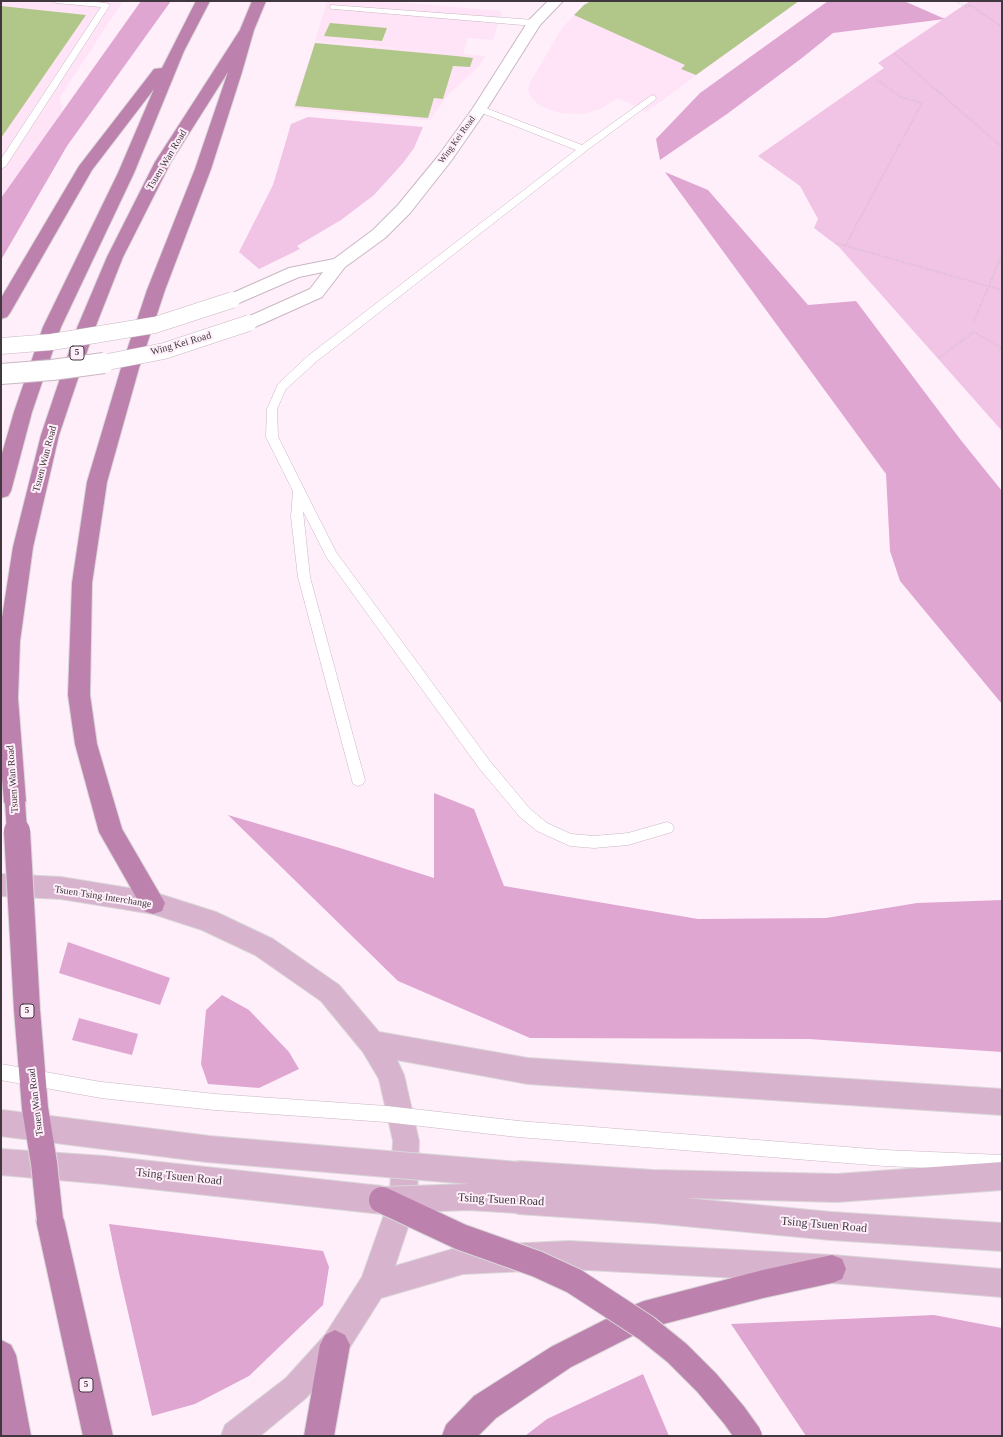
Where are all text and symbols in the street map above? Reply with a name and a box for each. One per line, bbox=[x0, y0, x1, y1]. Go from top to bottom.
street label: Wing Kei Road bbox=[435, 113, 479, 167]
street label: Tsuen Wan Road bbox=[142, 124, 192, 196]
street label: Wing Kei Road bbox=[147, 329, 215, 359]
road number: 5 bbox=[70, 346, 84, 360]
street label: Tsuen Wan Road bbox=[29, 421, 61, 497]
street label: Tsuen Wan Road bbox=[4, 740, 22, 818]
street label: Tsuen Tsing Interchange bbox=[47, 882, 159, 912]
road number: 5 bbox=[20, 1004, 34, 1018]
street label: Tsuen Wan Road bbox=[25, 1063, 47, 1141]
street label: Tsing Tsuen Road bbox=[130, 1165, 228, 1189]
street label: Tsing Tsuen Road bbox=[452, 1190, 550, 1210]
street label: Tsing Tsuen Road bbox=[775, 1214, 873, 1236]
road number: 5 bbox=[79, 1378, 93, 1392]

